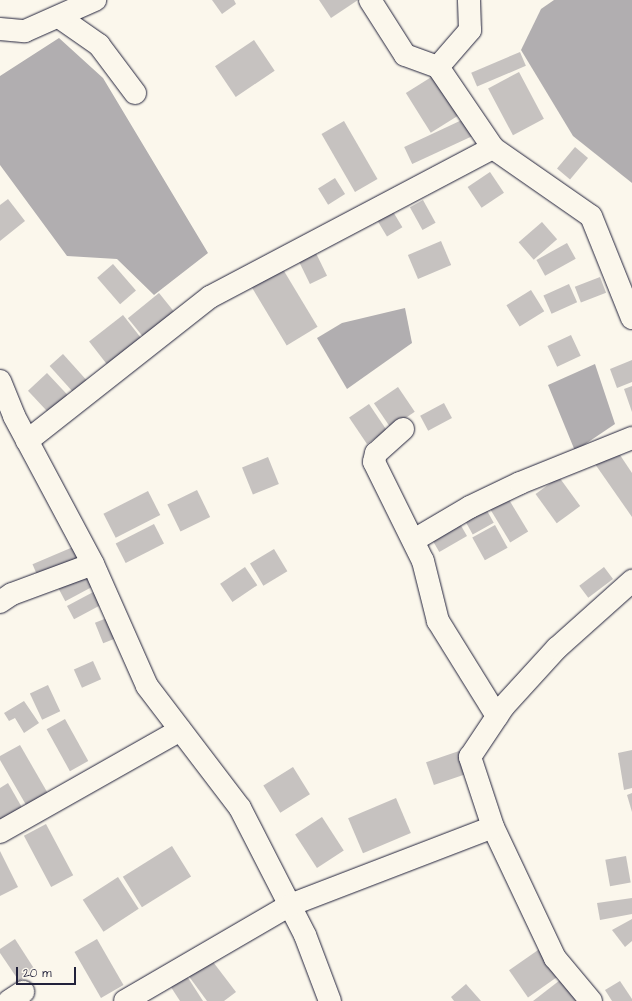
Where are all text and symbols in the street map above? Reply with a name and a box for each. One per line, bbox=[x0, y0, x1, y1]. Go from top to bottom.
scale bar bbox=[18, 959, 78, 985]
text: 20 m bbox=[23, 965, 52, 982]

